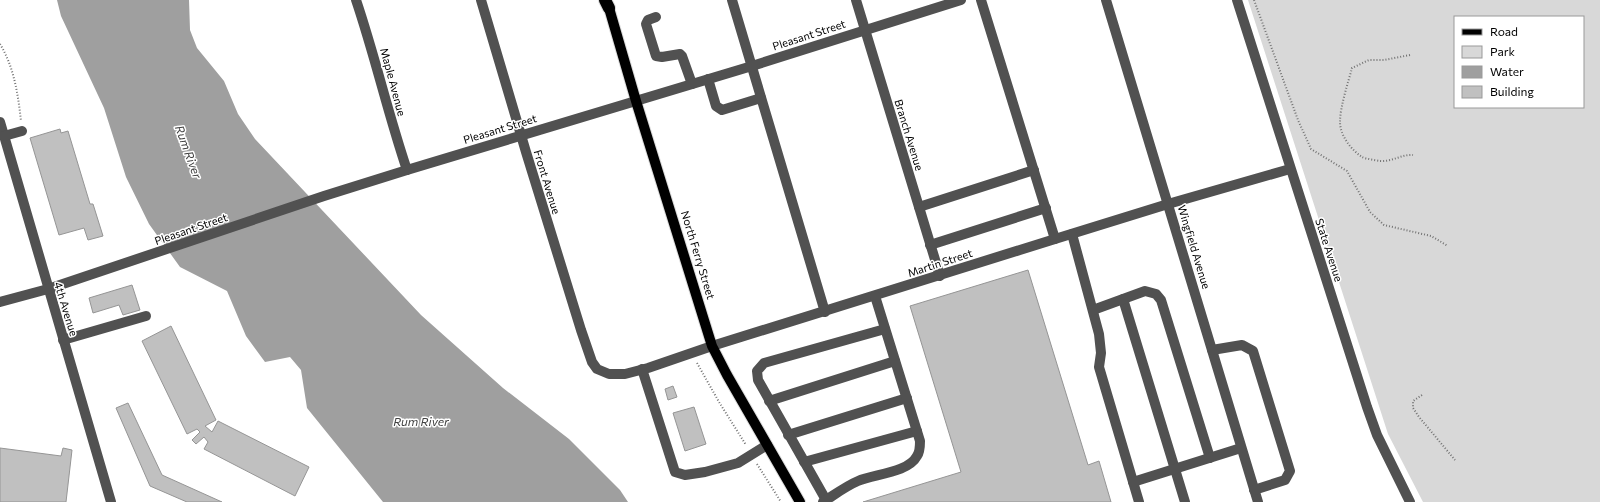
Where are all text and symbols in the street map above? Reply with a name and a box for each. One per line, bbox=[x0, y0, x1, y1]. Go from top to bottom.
street label: Pleasant Street bbox=[771, 16, 847, 52]
legend bbox=[1454, 16, 1584, 108]
text: Road bbox=[1490, 24, 1518, 38]
text: Park bbox=[1490, 44, 1516, 58]
street label: Maple Avenue bbox=[378, 46, 409, 118]
text: Water bbox=[1490, 64, 1524, 78]
text: Building bbox=[1490, 84, 1534, 98]
street label: Branch Avenue bbox=[892, 98, 927, 172]
street label: Pleasant Street bbox=[462, 111, 539, 146]
water label: Rum River bbox=[173, 123, 205, 181]
street label: Front Avenue bbox=[532, 148, 563, 216]
street label: Wingfield Avenue bbox=[1176, 203, 1213, 291]
street label: North Ferry Street bbox=[679, 209, 718, 301]
street label: Pleasant Street bbox=[153, 210, 229, 247]
street label: State Avenue bbox=[1313, 217, 1346, 283]
street label: Martin Street bbox=[906, 246, 974, 279]
street label: 4th Avenue bbox=[52, 280, 81, 338]
water label: Rum River bbox=[393, 414, 450, 428]

